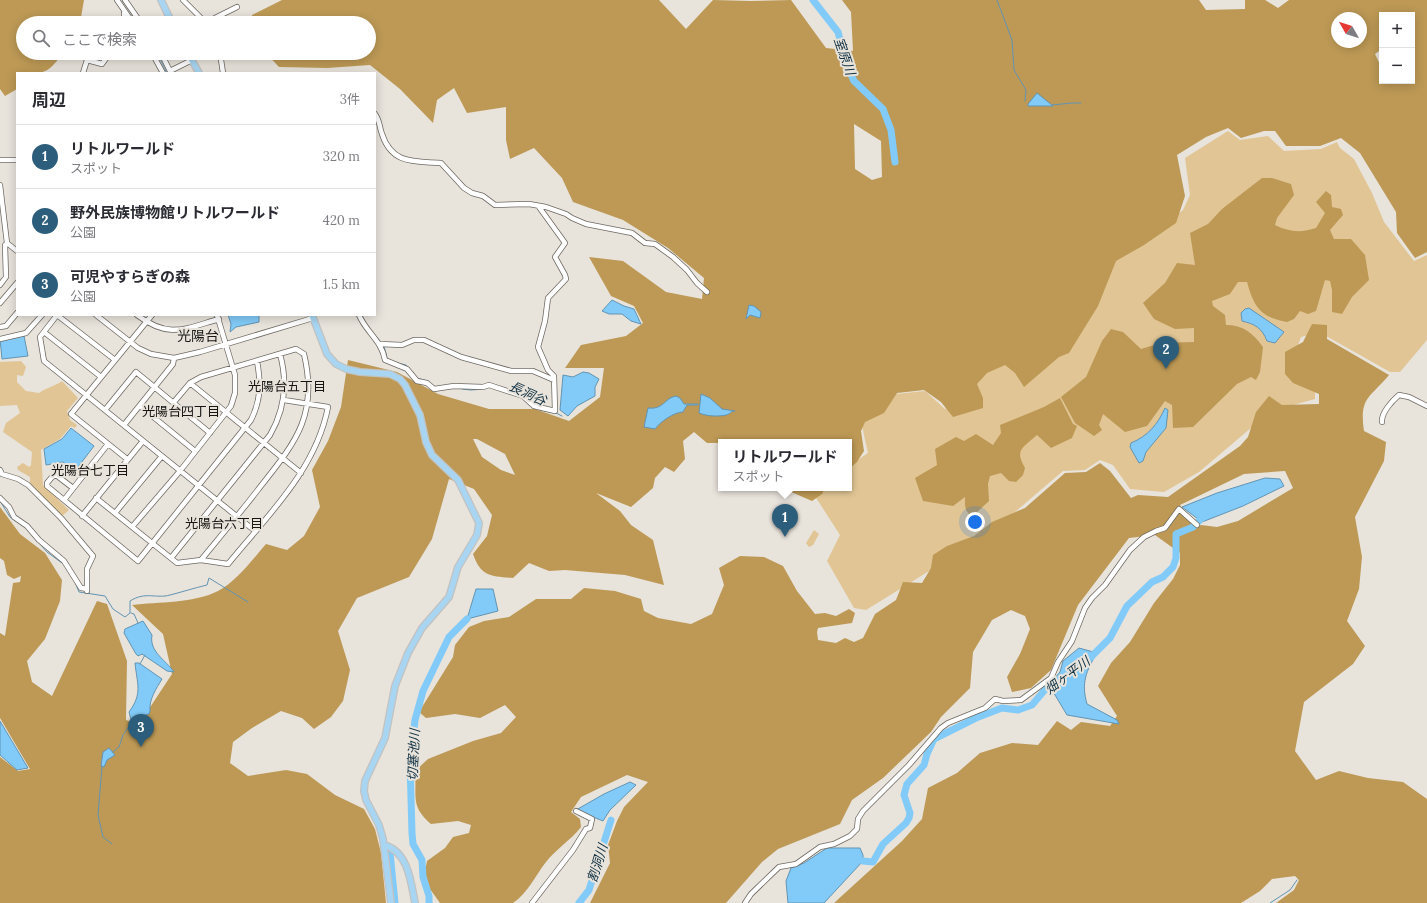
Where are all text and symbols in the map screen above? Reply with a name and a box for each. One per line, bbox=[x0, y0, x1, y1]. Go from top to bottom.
north arrow bbox=[1331, 12, 1367, 48]
map controls bbox=[1379, 12, 1415, 84]
button: + bbox=[1379, 12, 1415, 48]
search box bbox=[16, 16, 376, 60]
icon: search bbox=[30, 27, 52, 49]
text: ここで検索 bbox=[62, 30, 137, 49]
water label: 室原川 bbox=[830, 35, 860, 79]
button: − bbox=[1379, 48, 1415, 84]
text: 周辺 bbox=[32, 89, 66, 111]
text: 3件 bbox=[340, 91, 360, 108]
text: リトルワールド bbox=[70, 139, 175, 158]
text: 1 bbox=[42, 148, 48, 165]
text: 320 m bbox=[323, 148, 360, 165]
text: スポット bbox=[70, 160, 122, 177]
text: 野外民族博物館リトルワールド bbox=[70, 203, 280, 222]
text: 2 bbox=[42, 212, 48, 229]
text: 420 m bbox=[323, 212, 360, 229]
text: 公園 bbox=[70, 224, 96, 241]
text: 可児やすらぎの森 bbox=[70, 267, 190, 286]
text: 3 bbox=[41, 276, 49, 293]
text: 1.5 km bbox=[323, 276, 360, 293]
text: 公園 bbox=[70, 288, 96, 305]
district label: 光陽台 bbox=[177, 327, 219, 345]
pin: 2 bbox=[1153, 336, 1179, 369]
district label: 光陽台五丁目 bbox=[248, 378, 326, 395]
water label: 長洞谷 bbox=[507, 378, 550, 410]
district label: 光陽台四丁目 bbox=[142, 403, 220, 420]
popup bbox=[718, 439, 852, 491]
text: リトルワールド bbox=[732, 447, 838, 466]
district label: 光陽台七丁目 bbox=[51, 462, 129, 479]
text: スポット bbox=[732, 468, 785, 485]
pin: 1 bbox=[772, 504, 798, 537]
your location bbox=[965, 512, 985, 532]
district label: 光陽台六丁目 bbox=[185, 515, 263, 532]
water label: 畑ヶ平川 bbox=[1041, 652, 1095, 698]
pin: 3 bbox=[128, 714, 154, 747]
water label: 切塞池川 bbox=[404, 727, 423, 781]
water label: 割洞川 bbox=[584, 840, 612, 884]

